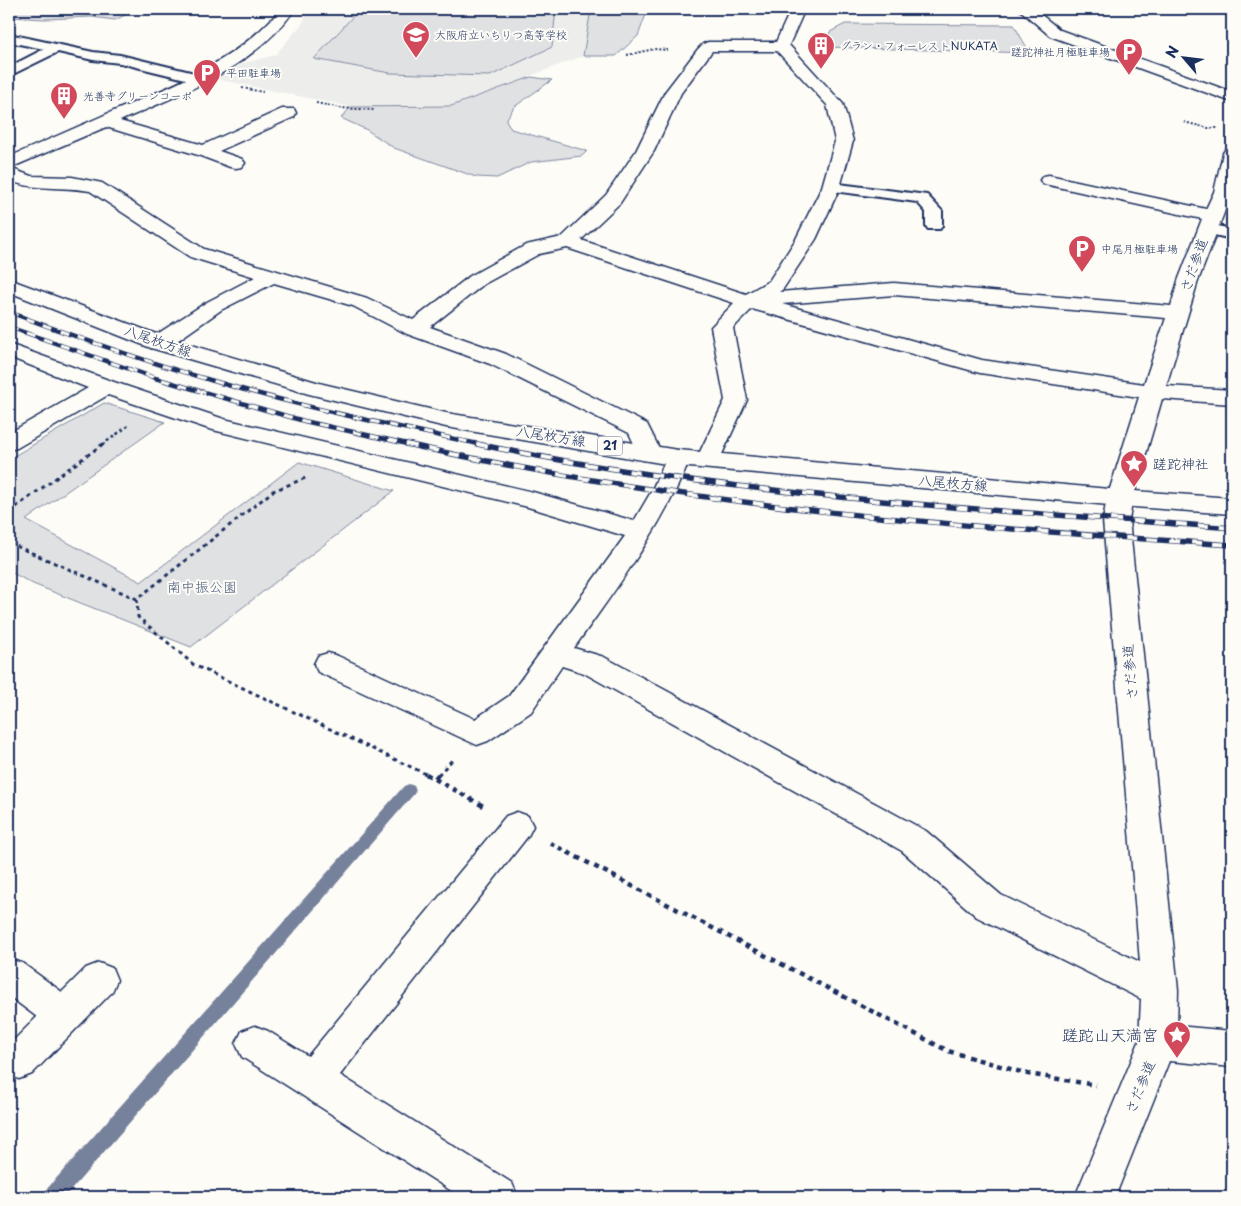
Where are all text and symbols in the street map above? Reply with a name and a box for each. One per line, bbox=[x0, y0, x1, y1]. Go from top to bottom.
school or university icon: 大阪府立いちりつ高等学校 bbox=[401, 20, 431, 59]
place label: 大阪府立いちりつ高等学校 bbox=[435, 26, 567, 43]
building icon: グラン・フォーレストNUKATA bbox=[806, 31, 836, 70]
north arrow bbox=[1158, 32, 1208, 82]
place label: グラン・フォーレストNUKATA bbox=[840, 37, 998, 54]
parking icon: 蹉跎神社月極駐車場 bbox=[1114, 37, 1144, 76]
text: N bbox=[1160, 42, 1184, 61]
place label: 蹉跎神社月極駐車場 bbox=[1011, 43, 1110, 60]
parking icon: 平田駐車場 bbox=[192, 58, 222, 97]
place label: 平田駐車場 bbox=[226, 64, 281, 81]
building icon: 光善寺グリーンコーポ bbox=[49, 81, 79, 120]
place label: 光善寺グリーンコーポ bbox=[83, 87, 192, 104]
parking icon: 中尾月極駐車場 bbox=[1067, 234, 1097, 273]
street label: さだ参道 bbox=[1174, 235, 1213, 295]
place label: 中尾月極駐車場 bbox=[1101, 240, 1178, 257]
street label: 八尾枚方線 bbox=[122, 319, 195, 362]
street label: 八尾枚方線 bbox=[515, 420, 587, 451]
road number: 21 bbox=[598, 436, 622, 456]
place icon: 蹉跎神社 bbox=[1119, 449, 1149, 488]
place label: 蹉跎神社 bbox=[1153, 453, 1209, 474]
street label: 八尾枚方線 bbox=[917, 469, 989, 496]
park label: 南中振公園 bbox=[167, 576, 237, 597]
street label: さだ参道 bbox=[1117, 643, 1142, 701]
place icon: 蹉跎山天満宮 bbox=[1162, 1020, 1192, 1059]
place label: 蹉跎山天満宮 bbox=[1062, 1022, 1158, 1046]
street label: さだ参道 bbox=[1119, 1057, 1160, 1117]

